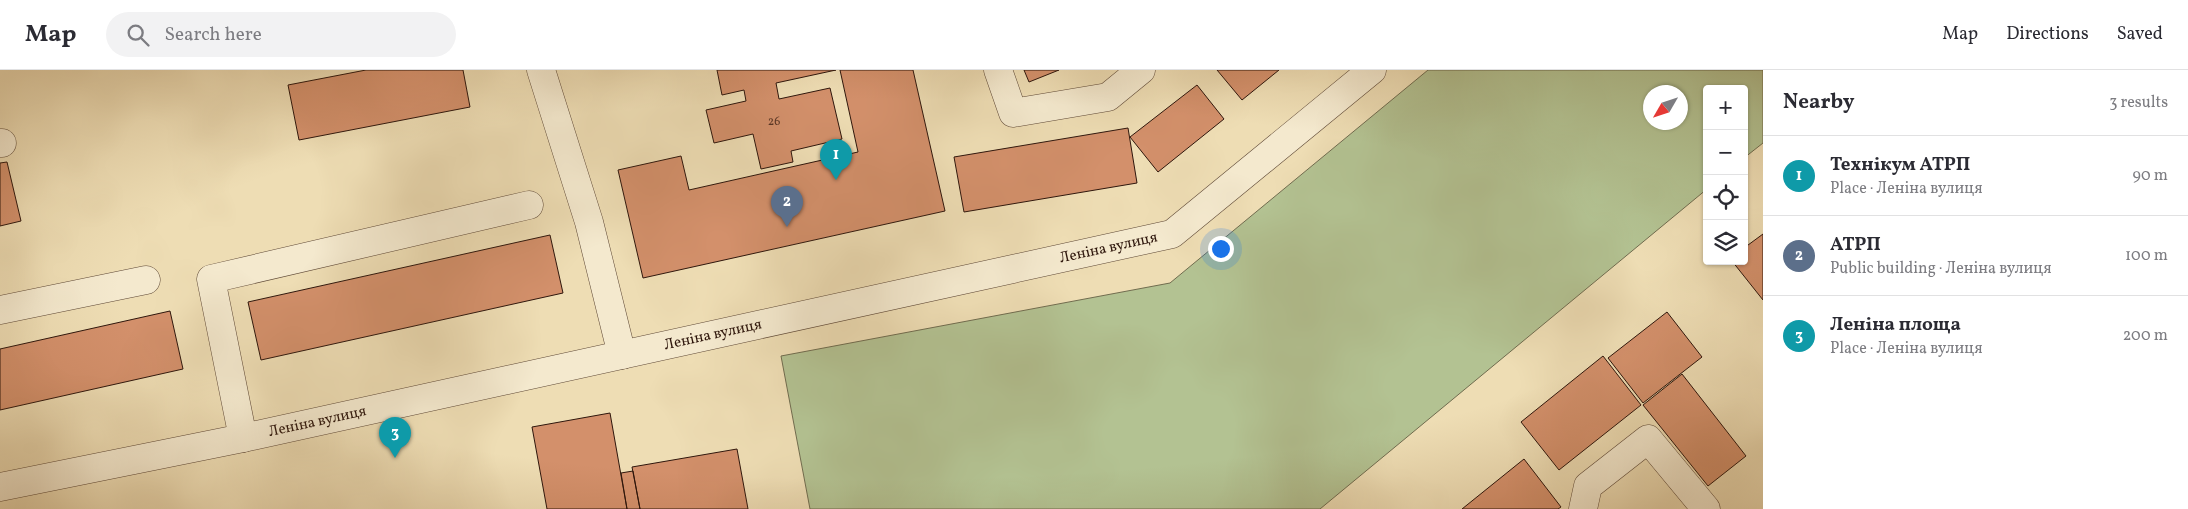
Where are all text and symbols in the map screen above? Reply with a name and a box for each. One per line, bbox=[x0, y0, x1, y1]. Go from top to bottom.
search box bbox=[106, 12, 456, 57]
text: Map bbox=[25, 18, 76, 52]
icon: search bbox=[124, 21, 152, 49]
text: Search here bbox=[164, 22, 262, 48]
text: Map bbox=[1942, 22, 1978, 47]
text: Directions bbox=[2006, 22, 2089, 47]
text: Saved bbox=[2117, 22, 2163, 47]
north arrow bbox=[1643, 85, 1688, 130]
map controls bbox=[1703, 85, 1748, 265]
button: + bbox=[1703, 85, 1748, 130]
text: Nearby bbox=[1783, 88, 1854, 117]
text: 3 results bbox=[2109, 92, 2168, 114]
house number: 26 bbox=[768, 114, 780, 130]
button: − bbox=[1703, 130, 1748, 175]
pin: 1 bbox=[820, 139, 852, 180]
text: Технікум АТРП bbox=[1830, 152, 1970, 178]
text: 1 bbox=[1796, 165, 1802, 187]
text: 90 m bbox=[2132, 165, 2168, 187]
button: locate bbox=[1703, 175, 1748, 220]
text: Place · Леніна вулиця bbox=[1830, 178, 1983, 200]
pin: 2 bbox=[771, 186, 803, 227]
button: layers bbox=[1703, 220, 1748, 265]
street label: Леніна вулиця bbox=[1058, 227, 1160, 269]
text: АТРП bbox=[1830, 232, 1881, 258]
your location bbox=[1208, 236, 1234, 262]
text: 2 bbox=[1795, 245, 1803, 267]
text: 100 m bbox=[2125, 245, 2168, 267]
text: Public building · Леніна вулиця bbox=[1830, 258, 2052, 280]
text: Леніна площа bbox=[1830, 312, 1961, 338]
street label: Леніна вулиця bbox=[662, 314, 764, 356]
text: 3 bbox=[1795, 325, 1803, 347]
text: 200 m bbox=[2123, 325, 2168, 347]
text: Place · Леніна вулиця bbox=[1830, 338, 1983, 360]
street label: Леніна вулиця bbox=[266, 401, 368, 443]
pin: 3 bbox=[379, 417, 411, 458]

